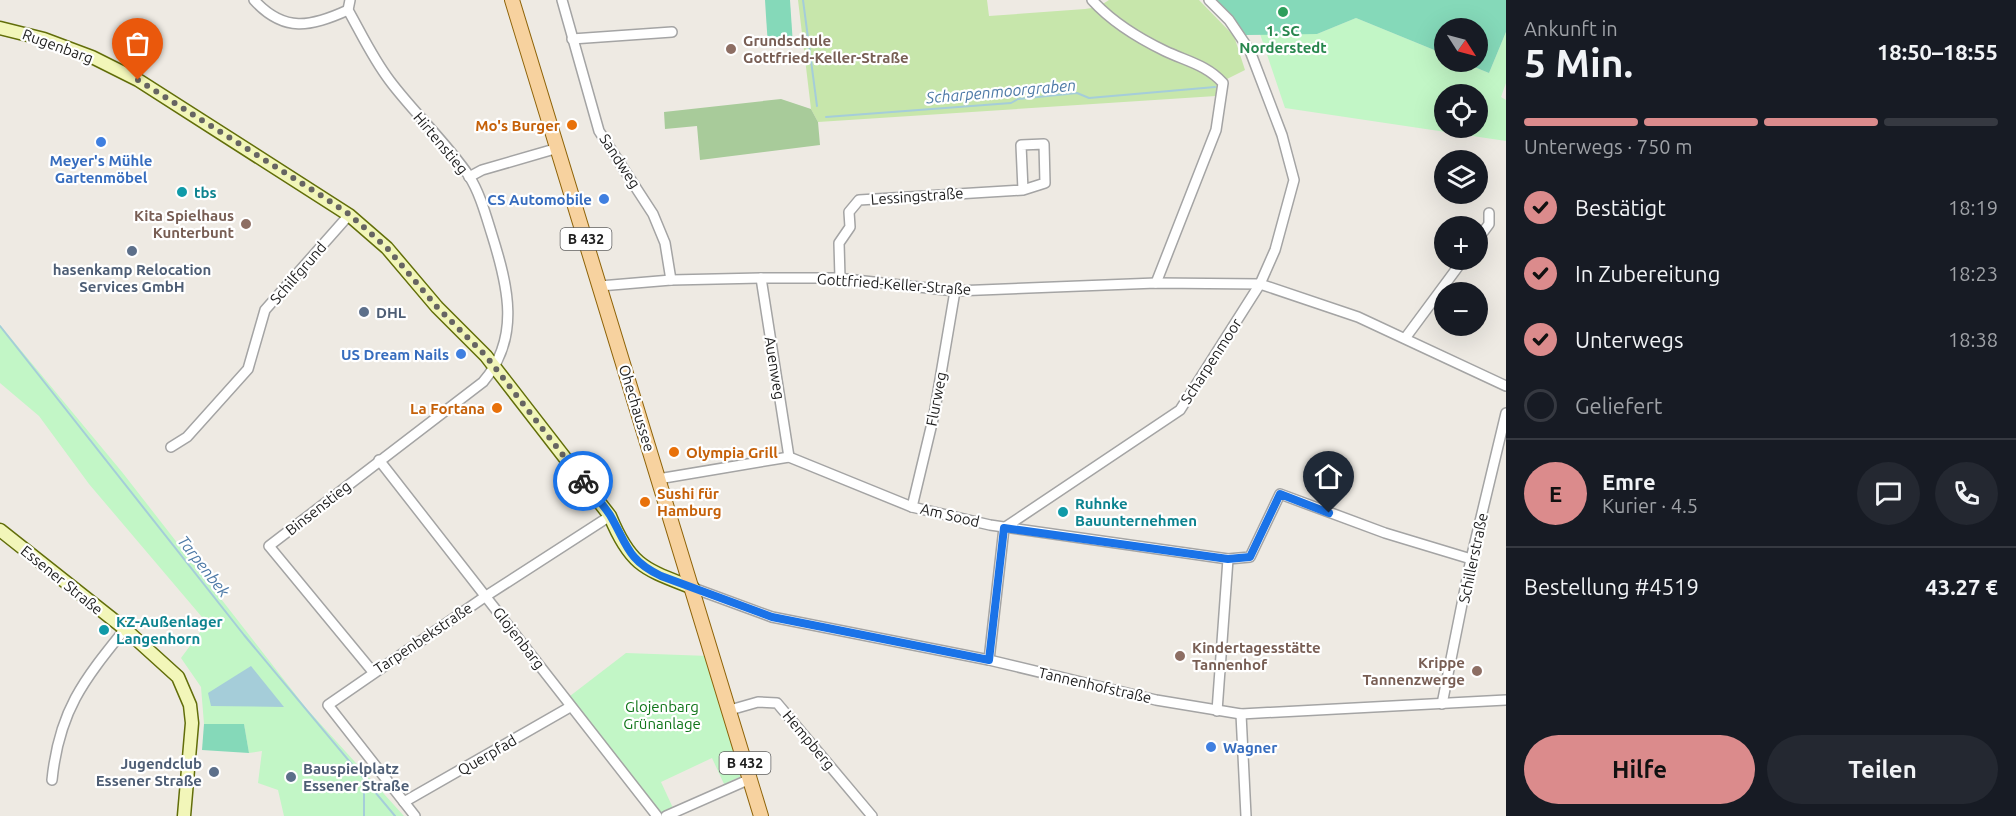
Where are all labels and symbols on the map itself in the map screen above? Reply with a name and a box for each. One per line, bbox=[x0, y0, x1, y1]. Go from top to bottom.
marker: 1. SC Norderstedt bbox=[1276, 5, 1290, 19]
pin bbox=[112, 18, 163, 80]
north arrow bbox=[1434, 18, 1488, 72]
place label: 1. SC Norderstedt bbox=[1239, 22, 1327, 56]
street label: Rugenbarg bbox=[20, 25, 96, 67]
place label: Grundschule Gottfried-Keller-Straße bbox=[743, 32, 909, 66]
marker: Grundschule Gottfried-Keller-Straße bbox=[724, 42, 738, 56]
water label: Scharpenmoorgraben bbox=[924, 75, 1077, 107]
street label: Hirtenstieg bbox=[410, 109, 472, 177]
place label: Mo's Burger bbox=[475, 117, 561, 134]
marker: Mo's Burger bbox=[565, 118, 579, 132]
street label: Sandweg bbox=[596, 131, 644, 191]
marker: Meyer's Mühle Gartenmöbel bbox=[94, 135, 108, 149]
place label: Meyer's Mühle Gartenmöbel bbox=[49, 152, 153, 186]
place label: tbs bbox=[194, 184, 217, 201]
street label: Lessingstraße bbox=[870, 184, 964, 208]
marker: tbs bbox=[175, 185, 189, 199]
place label: CS Automobile bbox=[487, 191, 592, 208]
marker: CS Automobile bbox=[597, 192, 611, 206]
place label: Kita Spielhaus Kunterbunt bbox=[134, 207, 235, 241]
marker: Kita Spielhaus Kunterbunt bbox=[239, 217, 253, 231]
road number: B 432 bbox=[560, 228, 612, 250]
street label: Schilfgrund bbox=[266, 238, 330, 308]
marker: hasenkamp Relocation Services GmbH bbox=[125, 244, 139, 258]
place label: hasenkamp Relocation Services GmbH bbox=[53, 261, 211, 295]
street label: Gottfried-Keller-Straße bbox=[816, 270, 972, 298]
place label: DHL bbox=[376, 304, 406, 321]
marker: DHL bbox=[357, 305, 371, 319]
street label: Scharpenmoor bbox=[1177, 315, 1245, 407]
street label: Auenweg bbox=[762, 335, 788, 401]
place label: US Dream Nails bbox=[341, 346, 449, 363]
marker: US Dream Nails bbox=[454, 347, 468, 361]
street label: Ohechaussee bbox=[616, 363, 658, 453]
street label: Flurweg bbox=[922, 370, 950, 428]
place label: La Fortana bbox=[410, 400, 485, 417]
marker: La Fortana bbox=[490, 401, 504, 415]
place label: Olympia Grill bbox=[686, 444, 778, 461]
marker: Olympia Grill bbox=[667, 445, 681, 459]
courier bbox=[553, 451, 613, 511]
pin bbox=[1303, 451, 1354, 513]
street label: Binsenstieg bbox=[282, 477, 354, 539]
place label: Sushi für Hamburg bbox=[657, 485, 722, 519]
marker: Sushi für Hamburg bbox=[638, 495, 652, 509]
place label: Ruhnke Bauunternehmen bbox=[1075, 495, 1197, 529]
street label: Am Sood bbox=[919, 500, 981, 530]
marker: Ruhnke Bauunternehmen bbox=[1056, 505, 1070, 519]
street label: Schillerstraße bbox=[1455, 511, 1491, 605]
water label: Tarpenbek bbox=[174, 532, 234, 601]
street label: Essener Straße bbox=[18, 542, 106, 618]
street label: Tarpenbekstraße bbox=[371, 599, 475, 677]
street label: Glojenbarg bbox=[490, 604, 548, 672]
place label: KZ-Außenlager Langenhorn bbox=[116, 613, 224, 647]
marker: KZ-Außenlager Langenhorn bbox=[97, 623, 111, 637]
place label: Kindertagesstätte Tannenhof bbox=[1192, 639, 1321, 673]
marker: Kindertagesstätte Tannenhof bbox=[1173, 649, 1187, 663]
place label: Krippe Tannenzwerge bbox=[1363, 654, 1465, 688]
street label: Tannenhofstraße bbox=[1037, 664, 1153, 706]
marker: Krippe Tannenzwerge bbox=[1470, 664, 1484, 678]
park label: Glojenbarg Grünanlage bbox=[623, 698, 701, 732]
street label: Hempberg bbox=[779, 707, 839, 773]
street label: Querpfad bbox=[455, 731, 519, 779]
place label: Wagner bbox=[1223, 739, 1278, 756]
marker: Wagner bbox=[1204, 740, 1218, 754]
road number: B 432 bbox=[720, 752, 771, 774]
place label: Jugendclub Essener Straße bbox=[96, 755, 202, 789]
place label: Bauspielplatz Essener Straße bbox=[303, 760, 409, 794]
marker: Jugendclub Essener Straße bbox=[207, 765, 221, 779]
marker: Bauspielplatz Essener Straße bbox=[284, 770, 298, 784]

